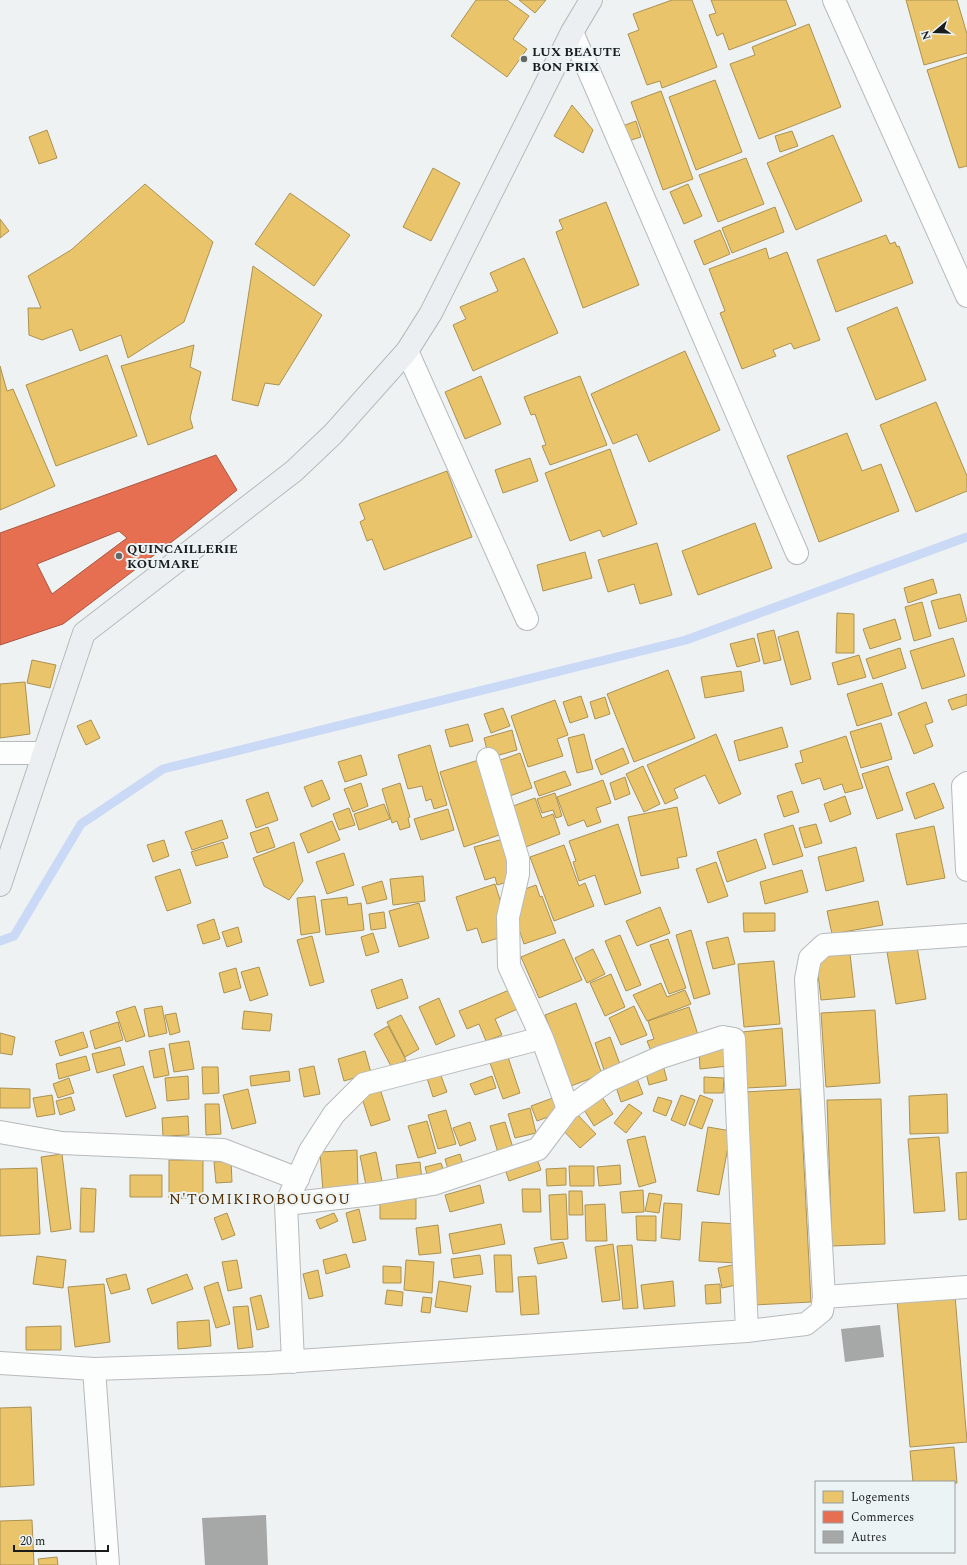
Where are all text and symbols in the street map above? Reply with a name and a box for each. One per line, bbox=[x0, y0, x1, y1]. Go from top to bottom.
north arrow bbox=[915, 12, 955, 52]
text: N bbox=[917, 28, 936, 42]
place label: LUX BEAUTE BON PRIX bbox=[532, 42, 621, 77]
marker: LUX BEAUTE BON PRIX bbox=[519, 54, 529, 64]
place label: QUINCAILLERIE KOUMARE bbox=[127, 539, 238, 574]
marker: QUINCAILLERIE KOUMARE bbox=[114, 551, 124, 561]
district label: N'TOMIKIROBOUGOU bbox=[169, 1188, 351, 1211]
legend bbox=[815, 1481, 955, 1553]
text: Logements bbox=[851, 1488, 910, 1507]
text: Commerces bbox=[851, 1508, 914, 1527]
scale bar bbox=[14, 1527, 108, 1553]
text: Autres bbox=[851, 1528, 887, 1547]
text: 20 m bbox=[20, 1532, 45, 1551]

